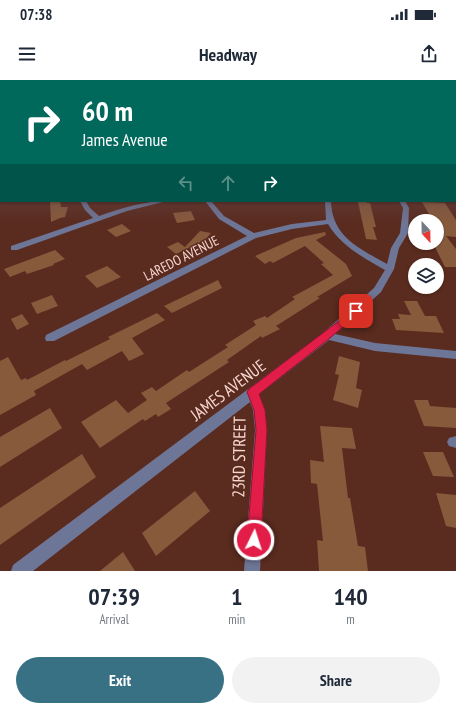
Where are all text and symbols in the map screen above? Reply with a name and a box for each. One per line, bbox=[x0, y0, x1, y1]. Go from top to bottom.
text: 07:38 bbox=[20, 5, 52, 24]
icon: menu bbox=[16, 43, 38, 65]
text: Headway bbox=[199, 43, 257, 66]
icon: share bbox=[418, 43, 440, 65]
text: 60 m bbox=[82, 92, 133, 129]
icon: right bbox=[16, 96, 68, 148]
text: James Avenue bbox=[82, 128, 168, 151]
icon: left bbox=[175, 172, 197, 194]
icon: ahead bbox=[217, 172, 239, 194]
icon: right bbox=[259, 172, 281, 194]
north arrow bbox=[408, 214, 444, 250]
map controls bbox=[408, 214, 444, 294]
street label: LAREDO AVENUE bbox=[140, 231, 222, 285]
button: layers bbox=[408, 258, 444, 294]
pin bbox=[339, 294, 373, 328]
icon: arrive bbox=[345, 300, 367, 322]
street label: JAMES AVENUE bbox=[185, 355, 270, 426]
street label: 23RD STREET bbox=[227, 416, 251, 498]
position arrow bbox=[233, 519, 275, 561]
text: 07:39 bbox=[88, 581, 140, 612]
text: 1 bbox=[231, 581, 242, 612]
text: 140 bbox=[333, 581, 368, 612]
text: Arrival bbox=[99, 611, 129, 628]
text: min bbox=[228, 611, 245, 628]
text: m bbox=[346, 611, 355, 628]
button: Exit bbox=[16, 657, 224, 703]
button: Share bbox=[232, 657, 440, 703]

